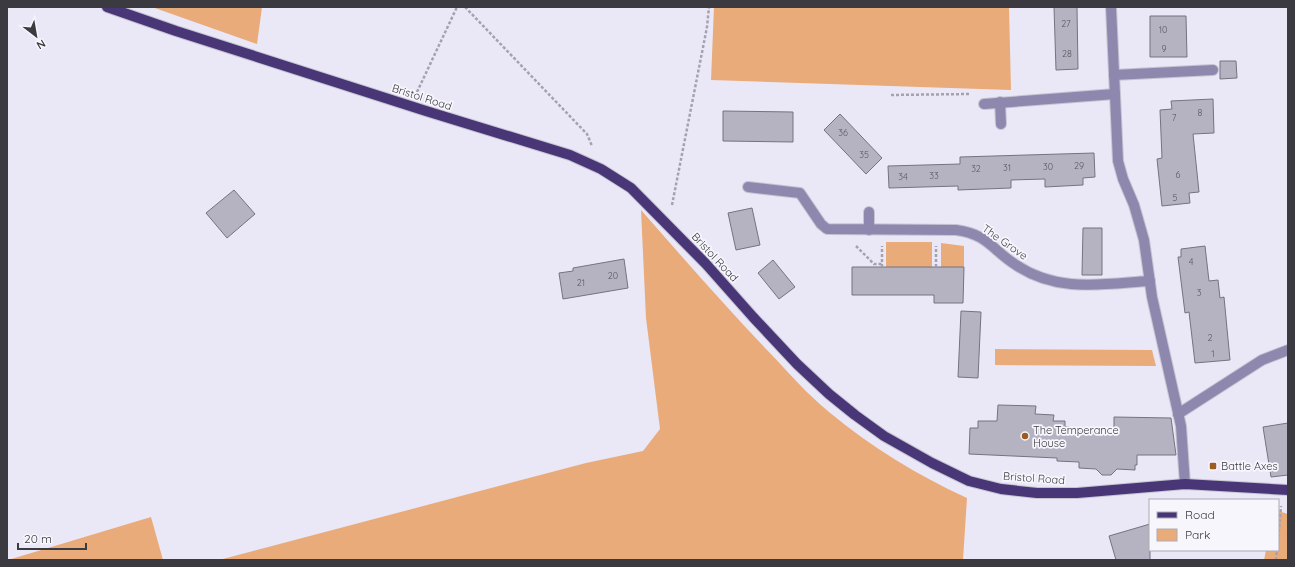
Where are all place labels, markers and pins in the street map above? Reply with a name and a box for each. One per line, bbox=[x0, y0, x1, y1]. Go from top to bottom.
place label: The Temperance House bbox=[1033, 423, 1119, 450]
marker: The Temperance House bbox=[1020, 431, 1030, 441]
place label: Battle Axes bbox=[1221, 459, 1278, 473]
marker: Battle Axes bbox=[1208, 461, 1218, 471]

